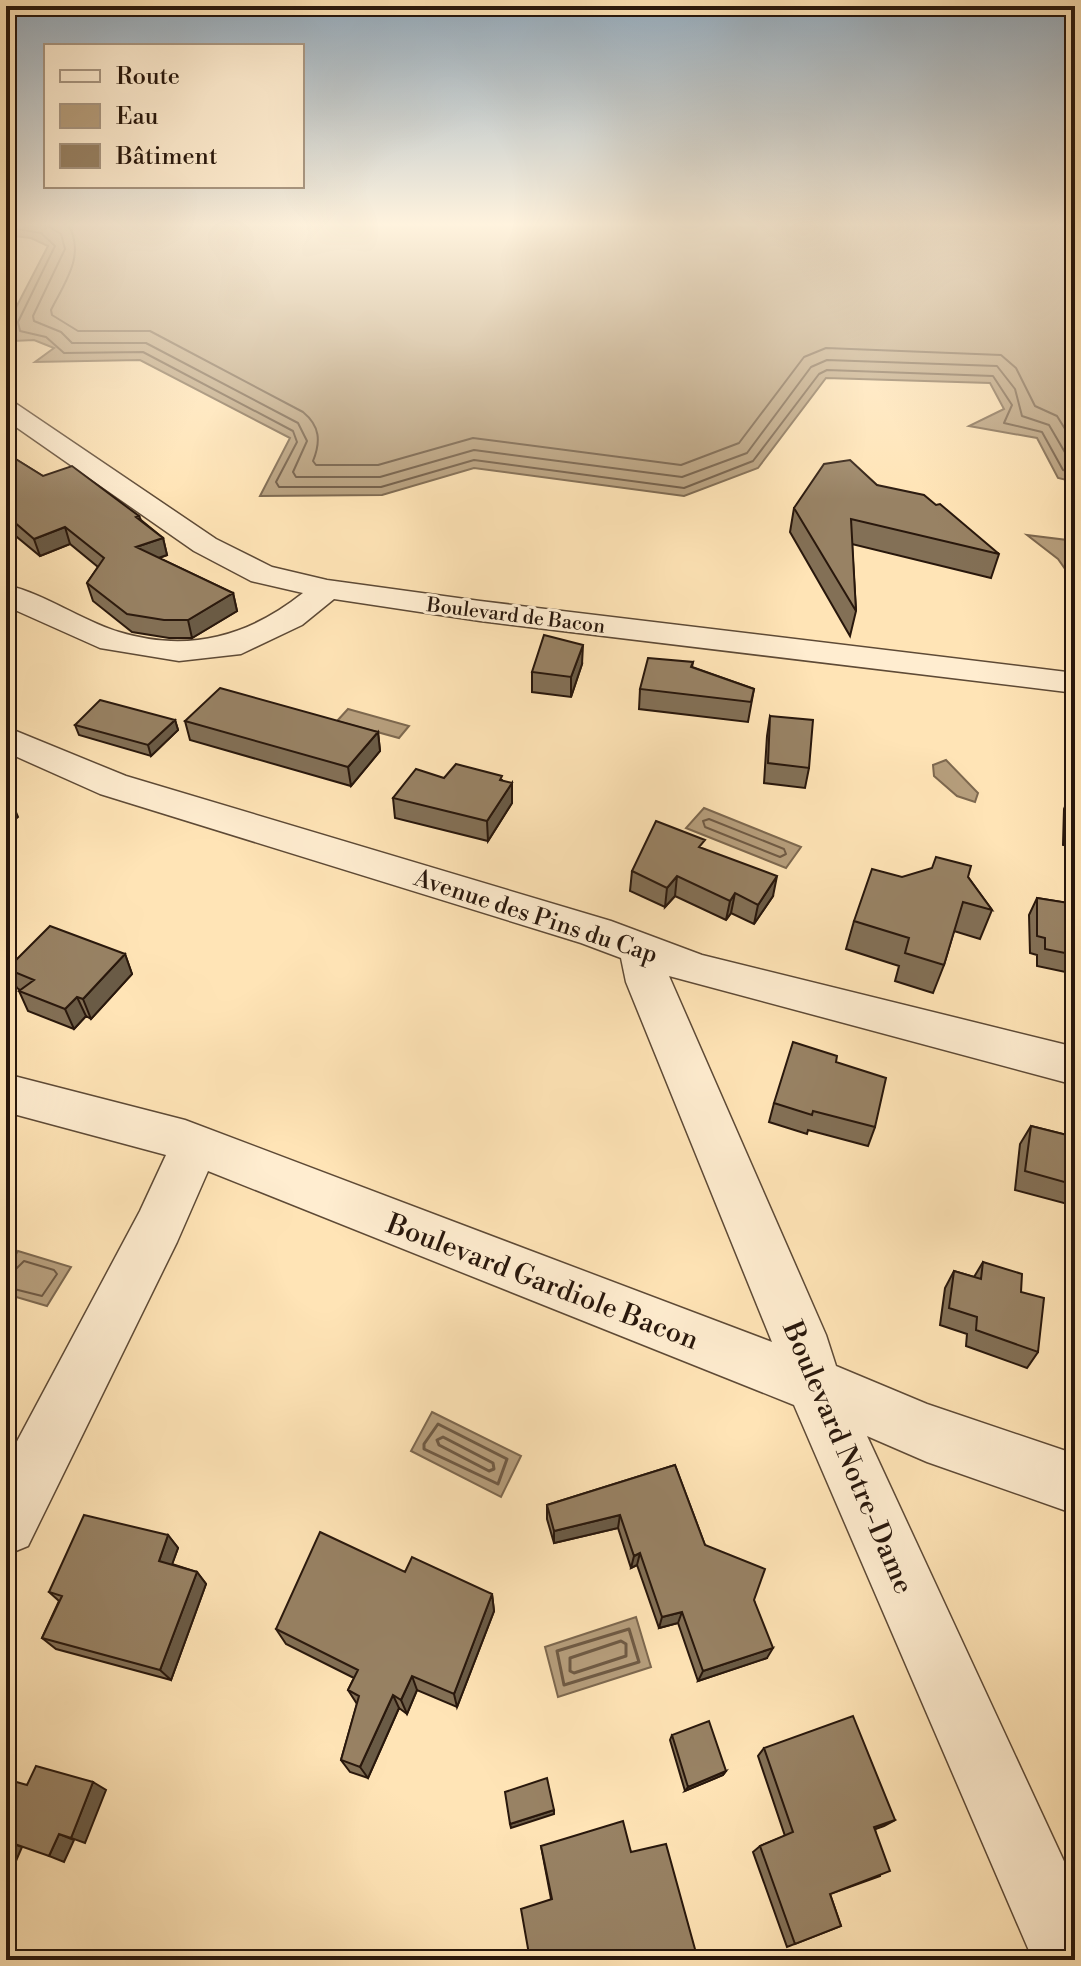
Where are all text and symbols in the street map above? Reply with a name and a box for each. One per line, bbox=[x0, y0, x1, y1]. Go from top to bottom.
legend bbox=[44, 44, 304, 188]
text: Route bbox=[116, 62, 180, 92]
text: Eau bbox=[116, 102, 159, 132]
text: Bâtiment bbox=[115, 142, 218, 172]
street label: Boulevard de Bacon bbox=[424, 593, 607, 640]
street label: Avenue des Pins du Cap bbox=[409, 863, 661, 970]
street label: Boulevard Gardiole Bacon bbox=[381, 1206, 704, 1358]
street label: Boulevard Notre-Dame bbox=[774, 1315, 921, 1599]

